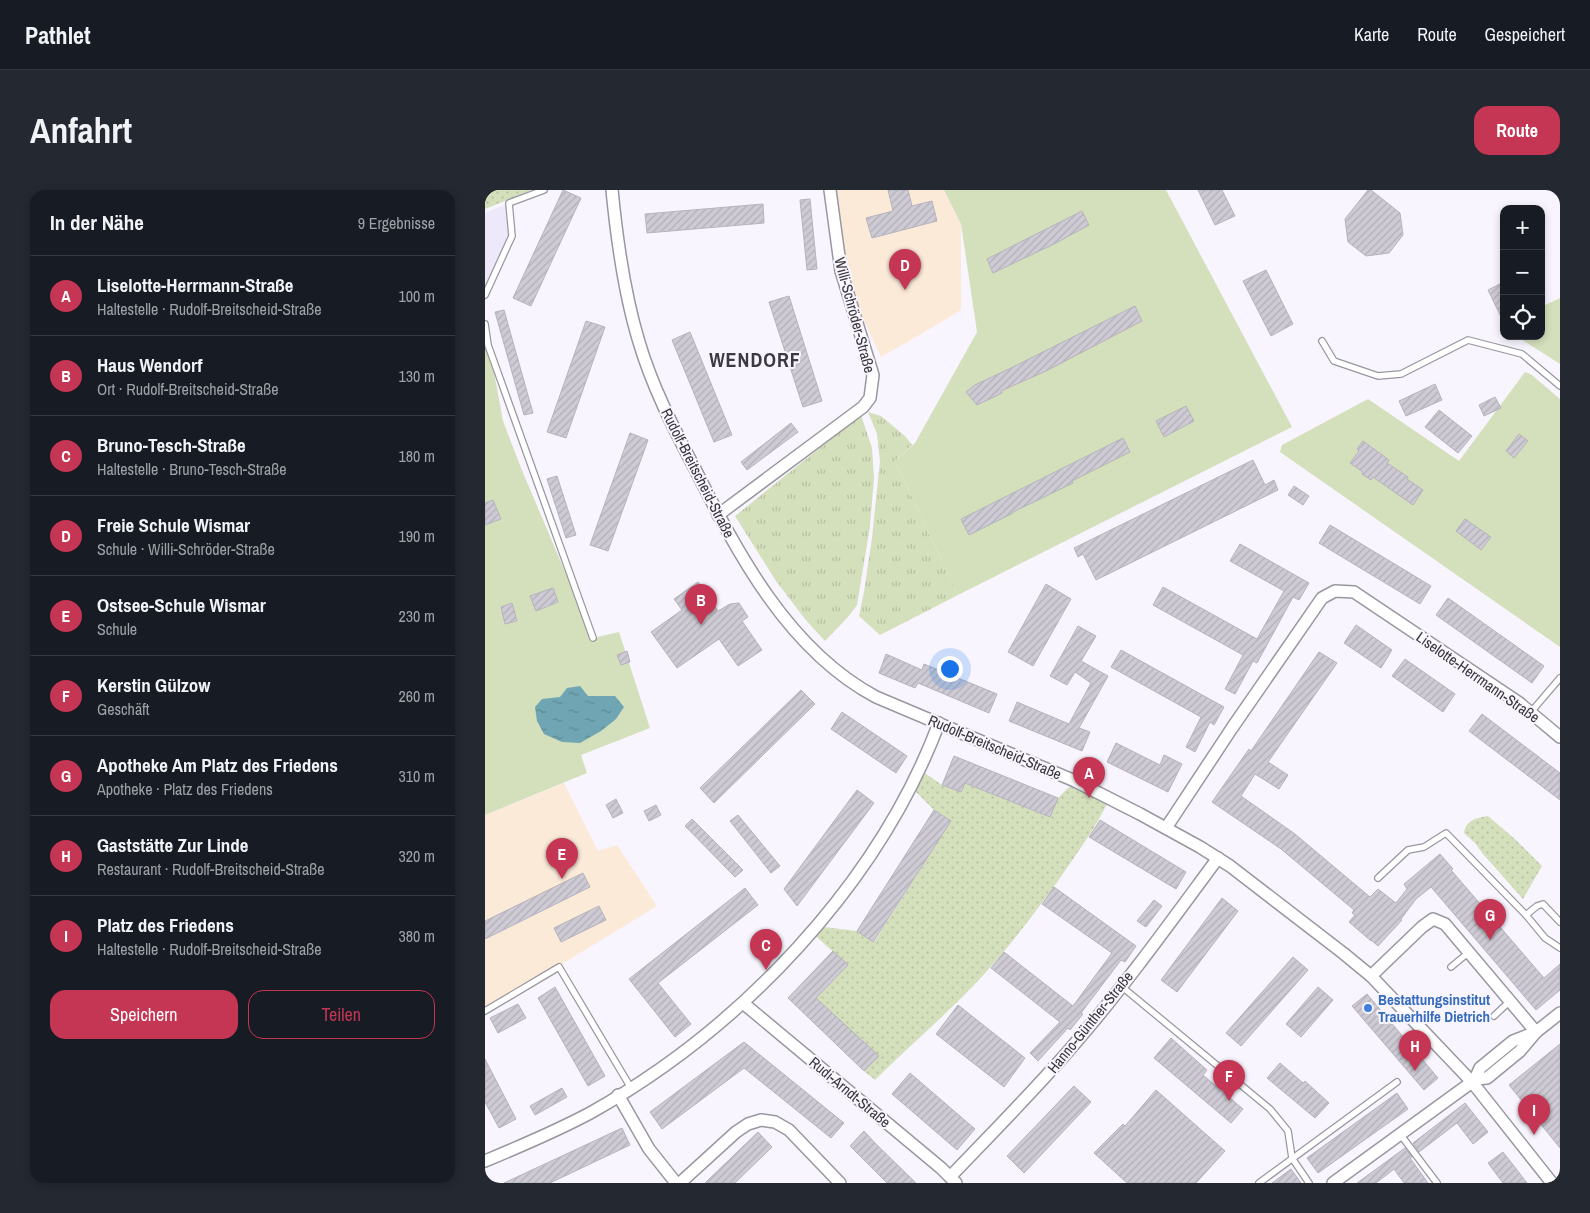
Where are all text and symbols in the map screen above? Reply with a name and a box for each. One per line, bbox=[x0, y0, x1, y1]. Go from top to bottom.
text: Pathlet bbox=[25, 19, 91, 51]
text: Karte bbox=[1354, 22, 1389, 47]
text: Route bbox=[1417, 22, 1457, 47]
text: Gespeichert bbox=[1485, 22, 1565, 47]
button: Route bbox=[1474, 106, 1560, 155]
text: Anfahrt bbox=[30, 107, 132, 154]
map controls bbox=[1500, 205, 1545, 340]
button: + bbox=[1500, 205, 1545, 250]
text: In der Nähe bbox=[50, 208, 144, 237]
text: 9 Ergebnisse bbox=[358, 212, 435, 234]
pin: D bbox=[889, 249, 921, 290]
button: − bbox=[1500, 250, 1545, 295]
street label: Willi-Schröder-Straße bbox=[829, 255, 881, 375]
text: Liselotte-Herrmann-Straße bbox=[97, 272, 294, 298]
text: A bbox=[61, 285, 71, 307]
text: 100 m bbox=[399, 285, 435, 307]
button: locate bbox=[1500, 295, 1545, 340]
text: Haltestelle · Rudolf-Breitscheid-Straße bbox=[97, 298, 322, 320]
district label: WENDORF bbox=[709, 346, 801, 373]
text: Haus Wendorf bbox=[97, 352, 202, 378]
text: B bbox=[61, 365, 71, 387]
text: 130 m bbox=[399, 365, 435, 387]
text: Ort · Rudolf-Breitscheid-Straße bbox=[97, 378, 279, 400]
street label: Rudolf-Breitscheid-Straße bbox=[656, 405, 740, 542]
text: Bruno-Tesch-Straße bbox=[97, 432, 246, 458]
text: C bbox=[61, 445, 71, 467]
text: 180 m bbox=[399, 445, 435, 467]
text: Haltestelle · Bruno-Tesch-Straße bbox=[97, 458, 287, 480]
text: Freie Schule Wismar bbox=[97, 512, 250, 538]
text: D bbox=[61, 525, 71, 547]
text: 190 m bbox=[399, 525, 435, 547]
text: Schule · Willi-Schröder-Straße bbox=[97, 538, 275, 560]
pin: B bbox=[685, 584, 717, 625]
text: Ostsee-Schule Wismar bbox=[97, 592, 266, 618]
text: E bbox=[62, 605, 70, 627]
text: 230 m bbox=[399, 605, 435, 627]
text: Schule bbox=[97, 618, 137, 640]
street label: Liselotte-Herrmann-Straße bbox=[1412, 626, 1544, 728]
your location bbox=[937, 656, 963, 682]
text: Kerstin Gülzow bbox=[97, 672, 210, 698]
text: F bbox=[62, 685, 70, 707]
text: 260 m bbox=[399, 685, 435, 707]
text: Geschäft bbox=[97, 698, 150, 720]
street label: Rudolf-Breitscheid-Straße bbox=[925, 709, 1065, 785]
text: Apotheke Am Platz des Friedens bbox=[97, 752, 338, 778]
pin: A bbox=[1073, 757, 1105, 798]
text: G bbox=[61, 765, 71, 787]
text: 310 m bbox=[399, 765, 435, 787]
text: Apotheke · Platz des Friedens bbox=[97, 778, 273, 800]
text: Gaststätte Zur Linde bbox=[97, 832, 249, 858]
pin: E bbox=[546, 838, 578, 879]
text: H bbox=[61, 845, 71, 867]
text: 320 m bbox=[399, 845, 435, 867]
text: Restaurant · Rudolf-Breitscheid-Straße bbox=[97, 858, 325, 880]
pin: G bbox=[1474, 899, 1506, 940]
text: Platz des Friedens bbox=[97, 912, 234, 938]
text: I bbox=[64, 925, 68, 947]
text: 380 m bbox=[399, 925, 435, 947]
pin: C bbox=[750, 929, 782, 970]
text: Haltestelle · Rudolf-Breitscheid-Straße bbox=[97, 938, 322, 960]
street label: Hanno-Günther-Straße bbox=[1042, 966, 1138, 1077]
place label: Bestattungsinstitut Trauerhilfe Dietrich bbox=[1378, 989, 1490, 1027]
button: Speichern bbox=[50, 990, 238, 1039]
button: Teilen bbox=[248, 990, 435, 1039]
marker: Bestattungsinstitut Trauerhilfe Dietrich bbox=[1362, 1002, 1374, 1014]
pin: H bbox=[1399, 1030, 1431, 1071]
street label: Rudi-Arndt-Straße bbox=[805, 1052, 895, 1132]
pin: F bbox=[1213, 1060, 1245, 1101]
pin: I bbox=[1518, 1094, 1550, 1135]

